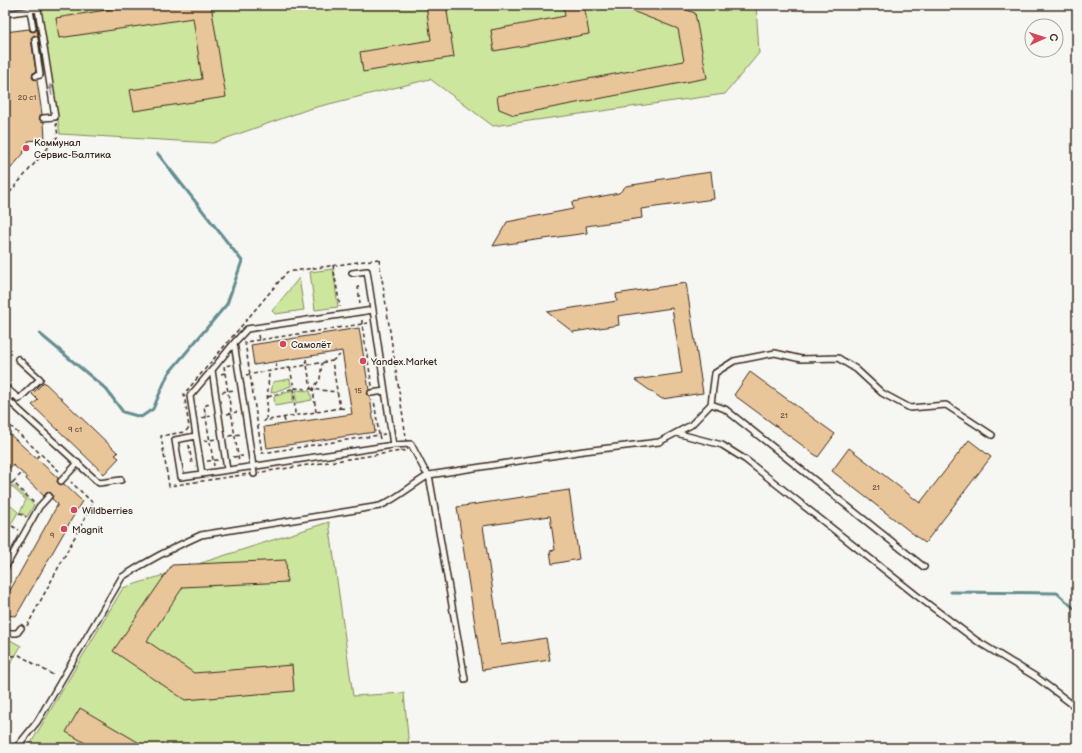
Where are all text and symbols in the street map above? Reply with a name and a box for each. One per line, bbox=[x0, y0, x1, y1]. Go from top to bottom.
north arrow bbox=[1024, 18, 1064, 58]
text: С bbox=[1047, 33, 1060, 42]
one-way arrow bbox=[47, 84, 53, 96]
house number: 20 с1 bbox=[18, 93, 36, 102]
place label: Коммунал Сервис-Балтика bbox=[34, 137, 111, 161]
marker: Коммунал Сервис-Балтика bbox=[21, 143, 31, 153]
marker: Самолёт bbox=[278, 339, 288, 349]
place label: Самолёт bbox=[291, 339, 332, 351]
marker: Yandex.Market bbox=[358, 356, 368, 366]
place label: Yandex.Market bbox=[370, 356, 437, 368]
house number: 15 bbox=[354, 386, 362, 395]
house number: 21 bbox=[780, 411, 788, 420]
house number: 9 c1 bbox=[68, 425, 82, 434]
house number: 21 bbox=[872, 483, 880, 492]
marker: Wildberries bbox=[69, 505, 79, 515]
place label: Wildberries bbox=[82, 505, 133, 517]
marker: Magnit bbox=[59, 524, 69, 534]
place label: Magnit bbox=[72, 524, 103, 536]
house number: 9 bbox=[50, 531, 55, 540]

